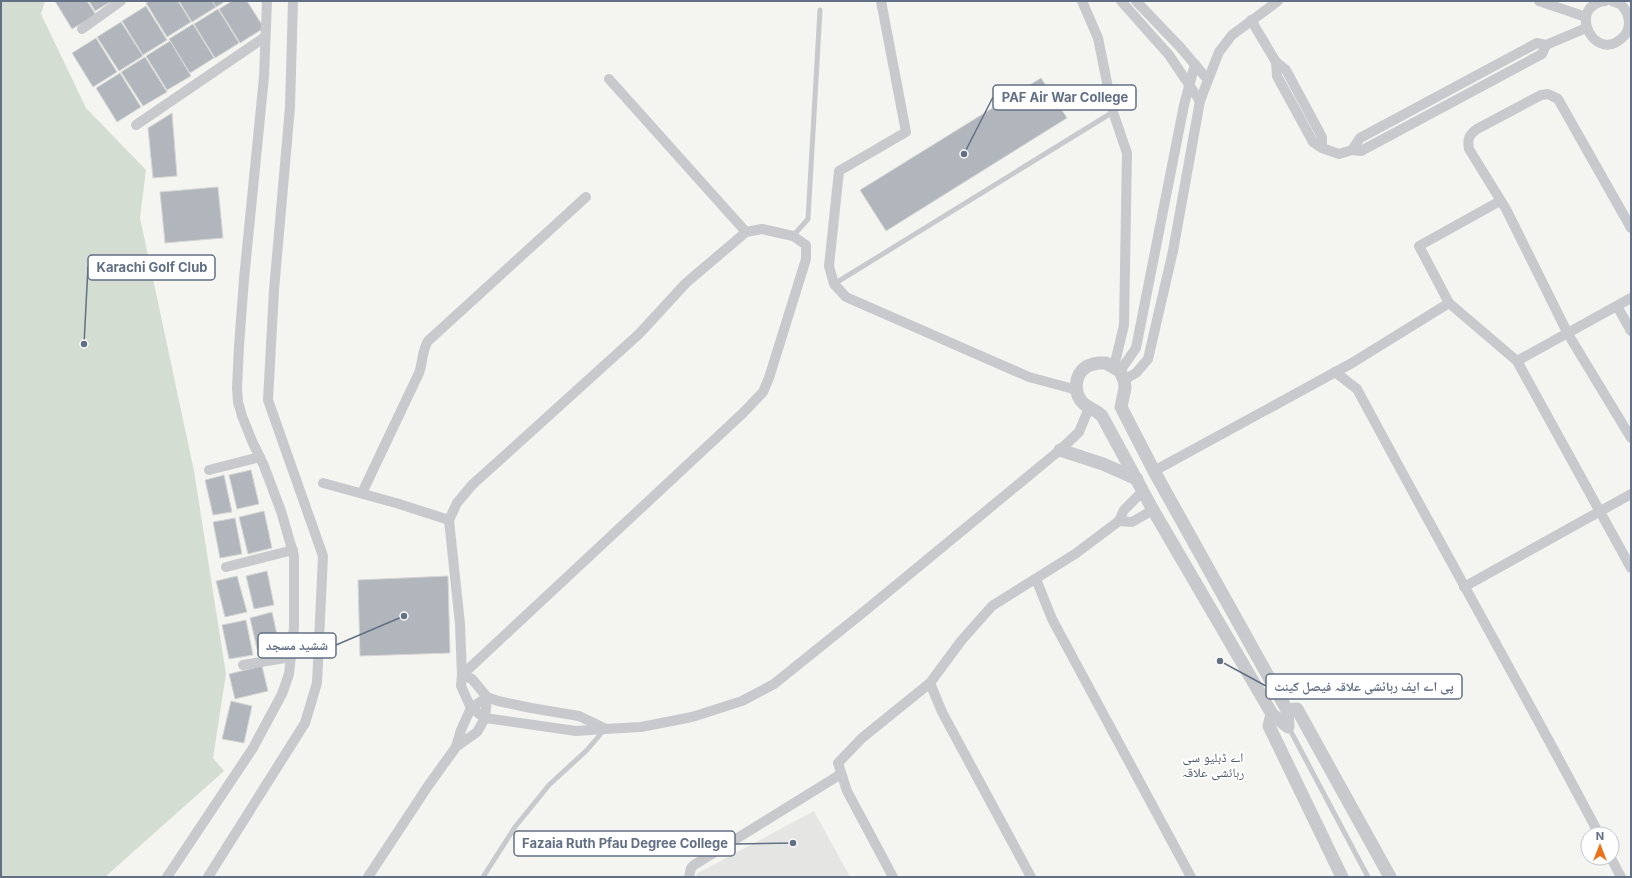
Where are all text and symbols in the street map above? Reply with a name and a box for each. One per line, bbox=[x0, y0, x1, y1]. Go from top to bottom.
callout: PAF Air War College bbox=[993, 85, 1136, 110]
text: PAF Air War College bbox=[1002, 89, 1128, 105]
callout: Karachi Golf Club bbox=[88, 255, 215, 280]
text: Karachi Golf Club bbox=[97, 259, 207, 275]
callout: ششید مسجد bbox=[258, 633, 336, 658]
text: ششید مسجد bbox=[266, 637, 328, 653]
callout: پی اے ایف رہائشی علاقہ فیصل کینٹ bbox=[1266, 674, 1462, 699]
text: پی اے ایف رہائشی علاقہ فیصل کینٹ bbox=[1274, 678, 1454, 695]
district label: اے ڈبلیو سی رہائشی علاقہ bbox=[1182, 749, 1244, 781]
north arrow bbox=[1580, 826, 1620, 866]
text: N bbox=[1596, 829, 1604, 843]
callout: Fazaia Ruth Pfau Degree College bbox=[514, 831, 735, 856]
text: Fazaia Ruth Pfau Degree College bbox=[522, 835, 728, 851]

